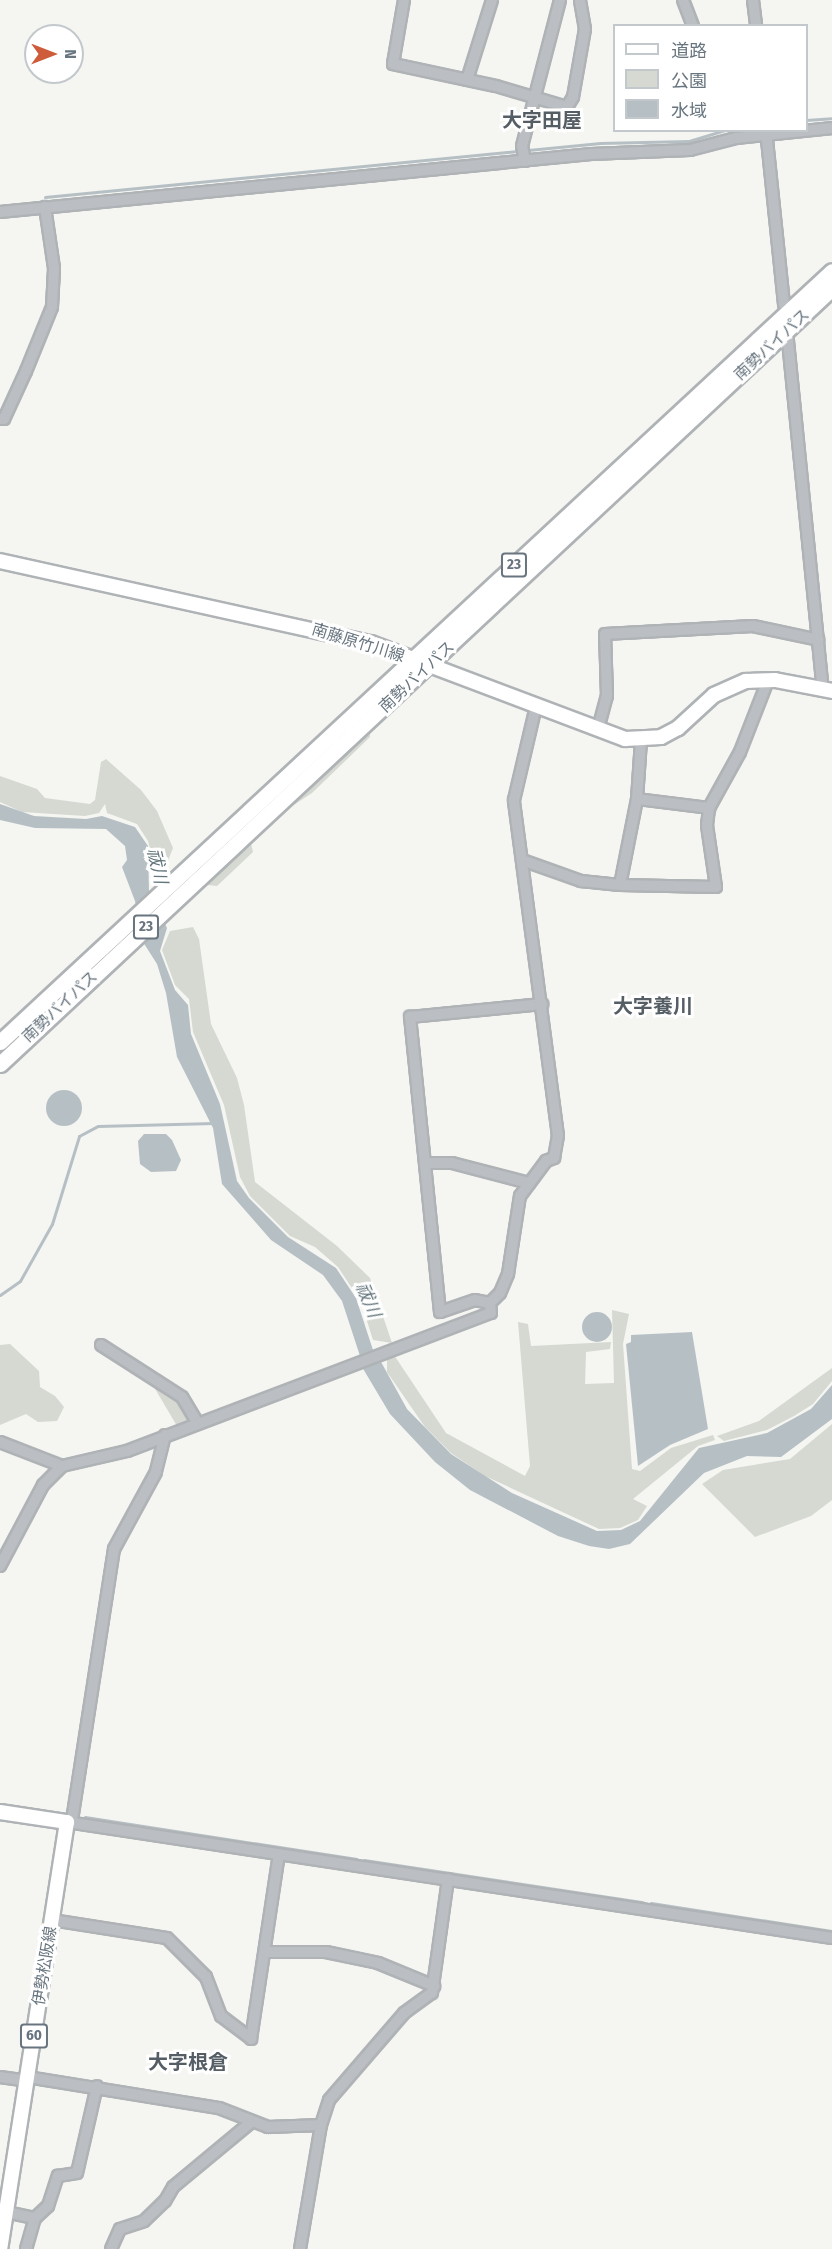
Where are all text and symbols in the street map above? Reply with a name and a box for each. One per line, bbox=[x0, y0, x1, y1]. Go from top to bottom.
north arrow bbox=[24, 24, 84, 84]
legend bbox=[613, 24, 808, 132]
text: 道路 bbox=[671, 40, 707, 62]
text: N bbox=[61, 49, 80, 59]
text: 公園 bbox=[671, 70, 707, 92]
text: 水域 bbox=[671, 100, 707, 122]
district label: 大字田屋 bbox=[502, 108, 582, 132]
street label: 南勢バイパス bbox=[730, 305, 814, 385]
road number: 23 bbox=[500, 553, 528, 577]
street label: 南藤原竹川線 bbox=[309, 620, 407, 666]
street label: 南勢バイパス bbox=[375, 637, 459, 717]
water label: 祓川 bbox=[142, 846, 172, 886]
road number: 23 bbox=[132, 915, 160, 939]
street label: 南勢バイパス bbox=[18, 967, 102, 1047]
district label: 大字養川 bbox=[613, 994, 693, 1018]
water label: 祓川 bbox=[351, 1279, 385, 1321]
street label: 伊勢松阪線 bbox=[29, 1925, 61, 2007]
road number: 60 bbox=[19, 2024, 49, 2048]
district label: 大字根倉 bbox=[148, 2050, 228, 2074]

